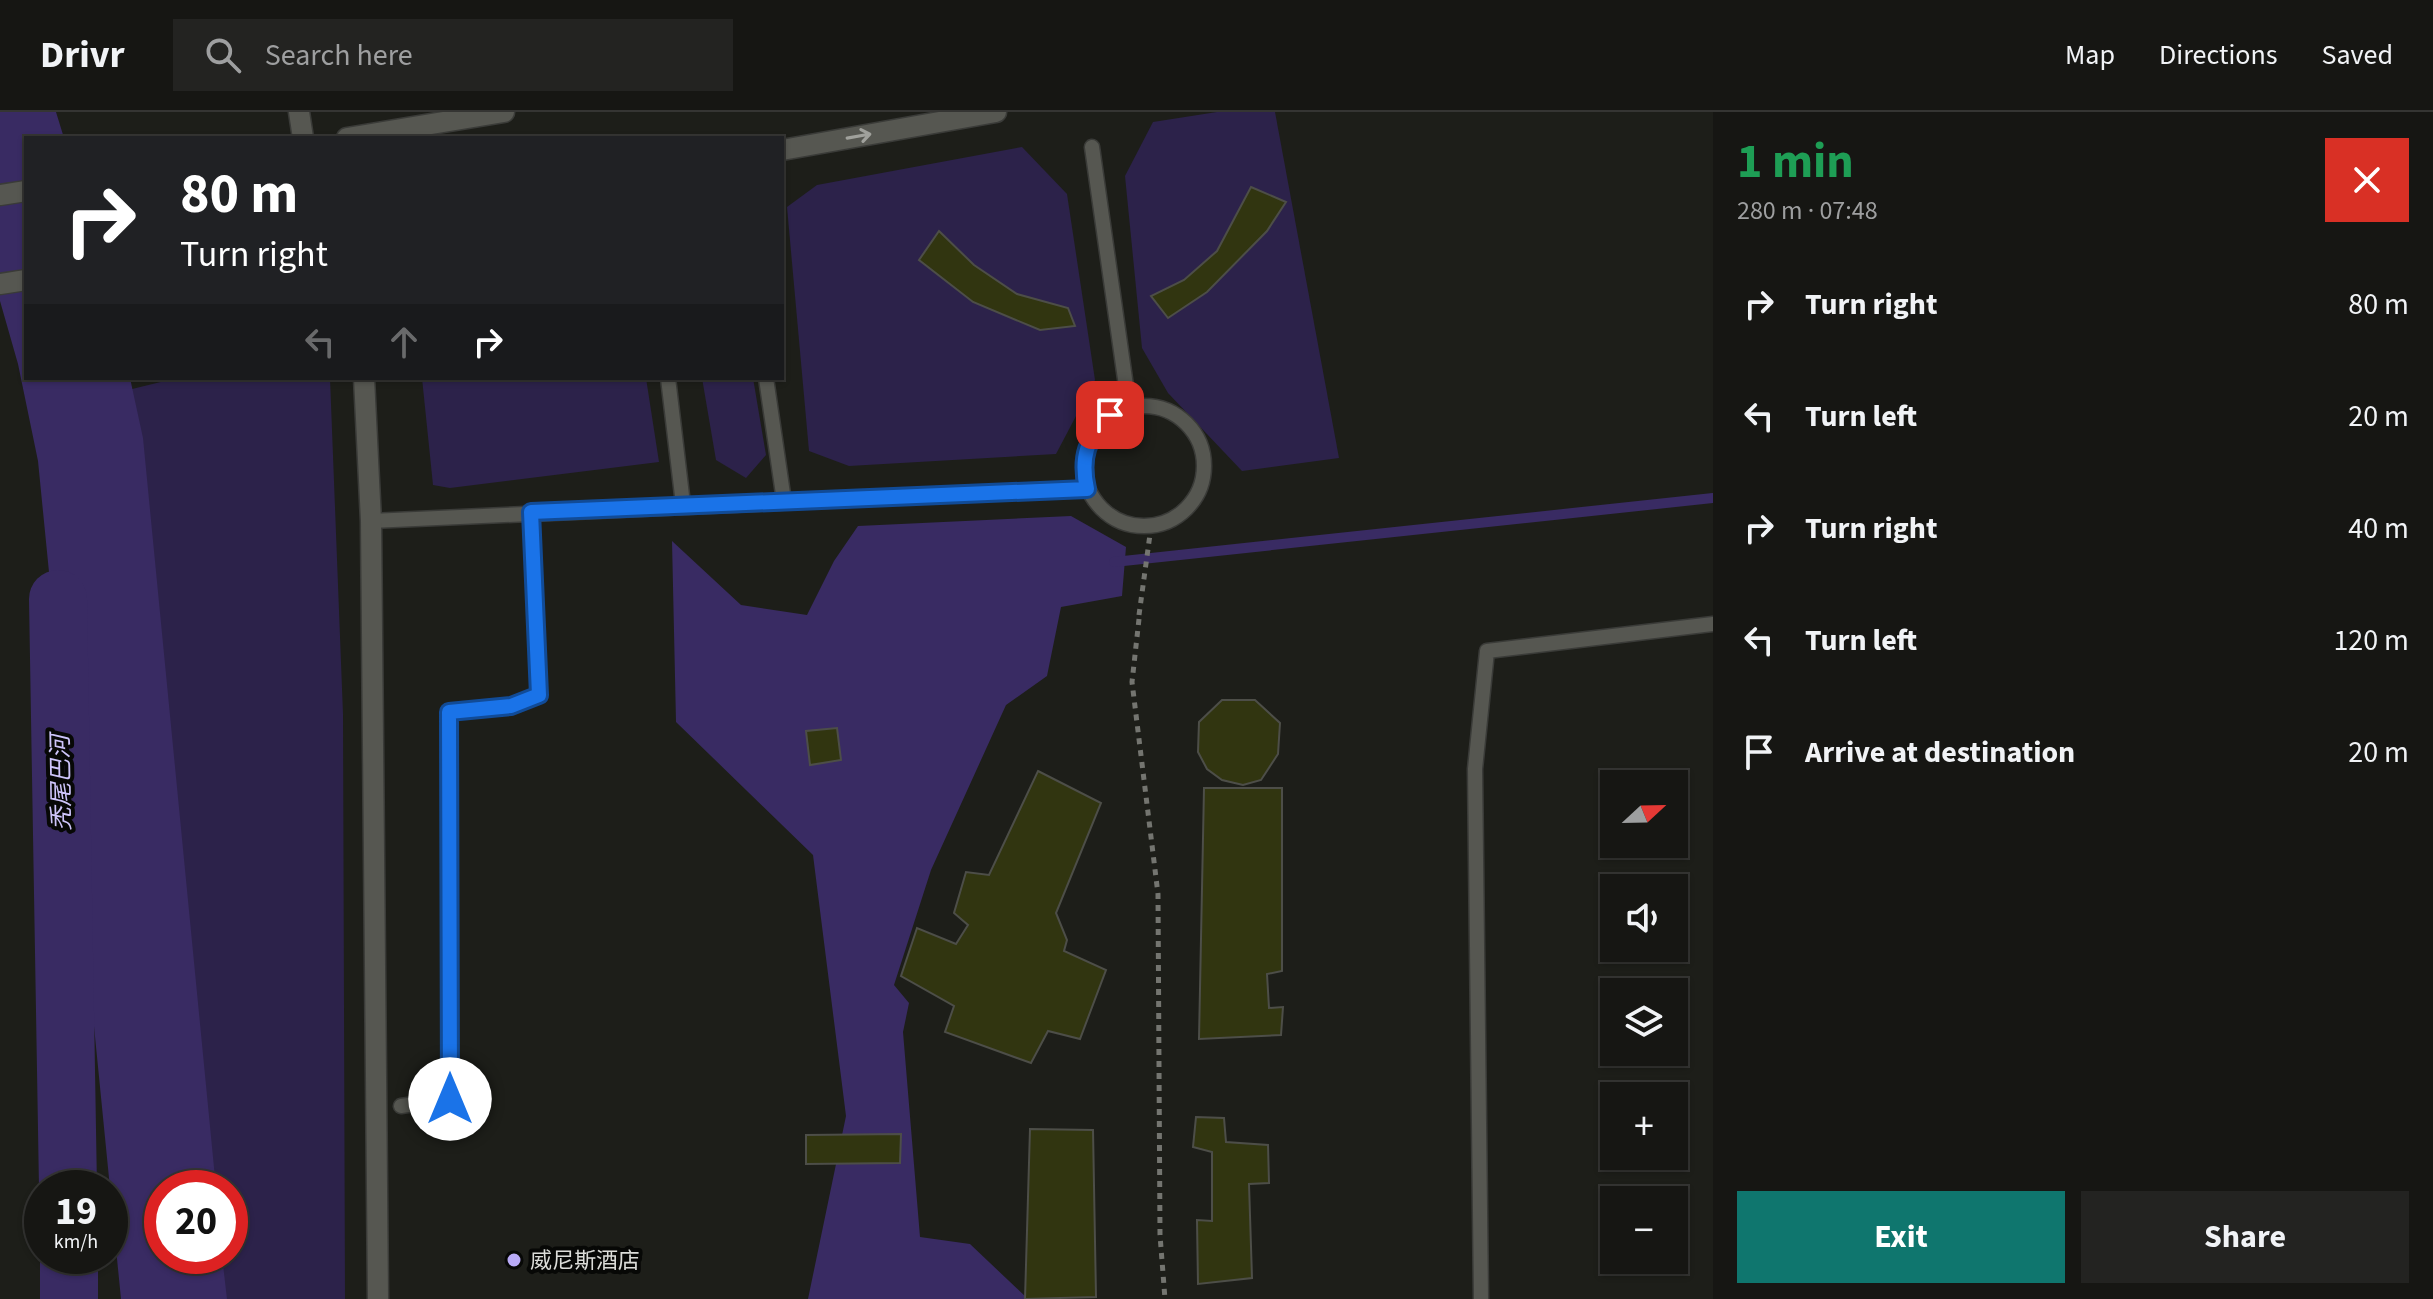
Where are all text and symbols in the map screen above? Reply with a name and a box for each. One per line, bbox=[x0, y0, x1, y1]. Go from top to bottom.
search box bbox=[173, 19, 733, 91]
text: Drivr bbox=[40, 28, 125, 82]
icon: search bbox=[201, 33, 245, 77]
text: Search here bbox=[265, 34, 413, 77]
text: Map bbox=[2065, 35, 2115, 75]
text: Directions bbox=[2159, 35, 2278, 75]
text: Saved bbox=[2322, 35, 2393, 75]
one-way arrow bbox=[846, 128, 871, 143]
text: 1 min bbox=[1737, 128, 1854, 196]
button: close bbox=[2325, 138, 2409, 222]
text: 80 m bbox=[180, 155, 298, 234]
icon: right bbox=[48, 168, 152, 272]
text: 280 m · 07:48 bbox=[1737, 192, 1878, 229]
text: Turn right bbox=[180, 229, 328, 280]
icon: right bbox=[1737, 282, 1781, 326]
text: Turn right bbox=[1805, 283, 1937, 326]
text: 80 m bbox=[2348, 283, 2409, 326]
icon: left bbox=[298, 320, 342, 364]
icon: ahead bbox=[382, 320, 426, 364]
icon: right bbox=[466, 320, 510, 364]
pin bbox=[1076, 381, 1144, 449]
icon: arrive bbox=[1088, 393, 1132, 437]
icon: left bbox=[1737, 394, 1781, 438]
text: Turn left bbox=[1805, 395, 1917, 438]
text: 20 m bbox=[2348, 395, 2409, 438]
icon: right bbox=[1737, 506, 1781, 550]
text: Turn right bbox=[1805, 507, 1937, 550]
text: 40 m bbox=[2348, 507, 2409, 550]
icon: left bbox=[1737, 618, 1781, 662]
text: Turn left bbox=[1805, 619, 1917, 662]
text: 120 m bbox=[2333, 619, 2409, 662]
icon: arrive bbox=[1737, 730, 1781, 774]
water label: 秃尾巴河 bbox=[43, 731, 80, 831]
text: Arrive at destination bbox=[1805, 731, 2075, 774]
text: 20 m bbox=[2348, 731, 2409, 774]
north arrow bbox=[1600, 770, 1688, 858]
map controls bbox=[1600, 770, 1688, 1274]
button: sound bbox=[1600, 874, 1688, 962]
button: layers bbox=[1600, 978, 1688, 1066]
position arrow bbox=[408, 1057, 492, 1141]
button: + bbox=[1600, 1082, 1688, 1170]
speed limit sign: 20 bbox=[144, 1170, 248, 1274]
text: 19 bbox=[55, 1183, 97, 1240]
button: − bbox=[1600, 1186, 1688, 1274]
button: Exit bbox=[1737, 1191, 2065, 1283]
button: Share bbox=[2081, 1191, 2409, 1283]
text: km/h bbox=[54, 1228, 98, 1256]
place label: 威尼斯酒店 bbox=[530, 1245, 640, 1277]
marker: 威尼斯酒店 bbox=[505, 1251, 523, 1269]

